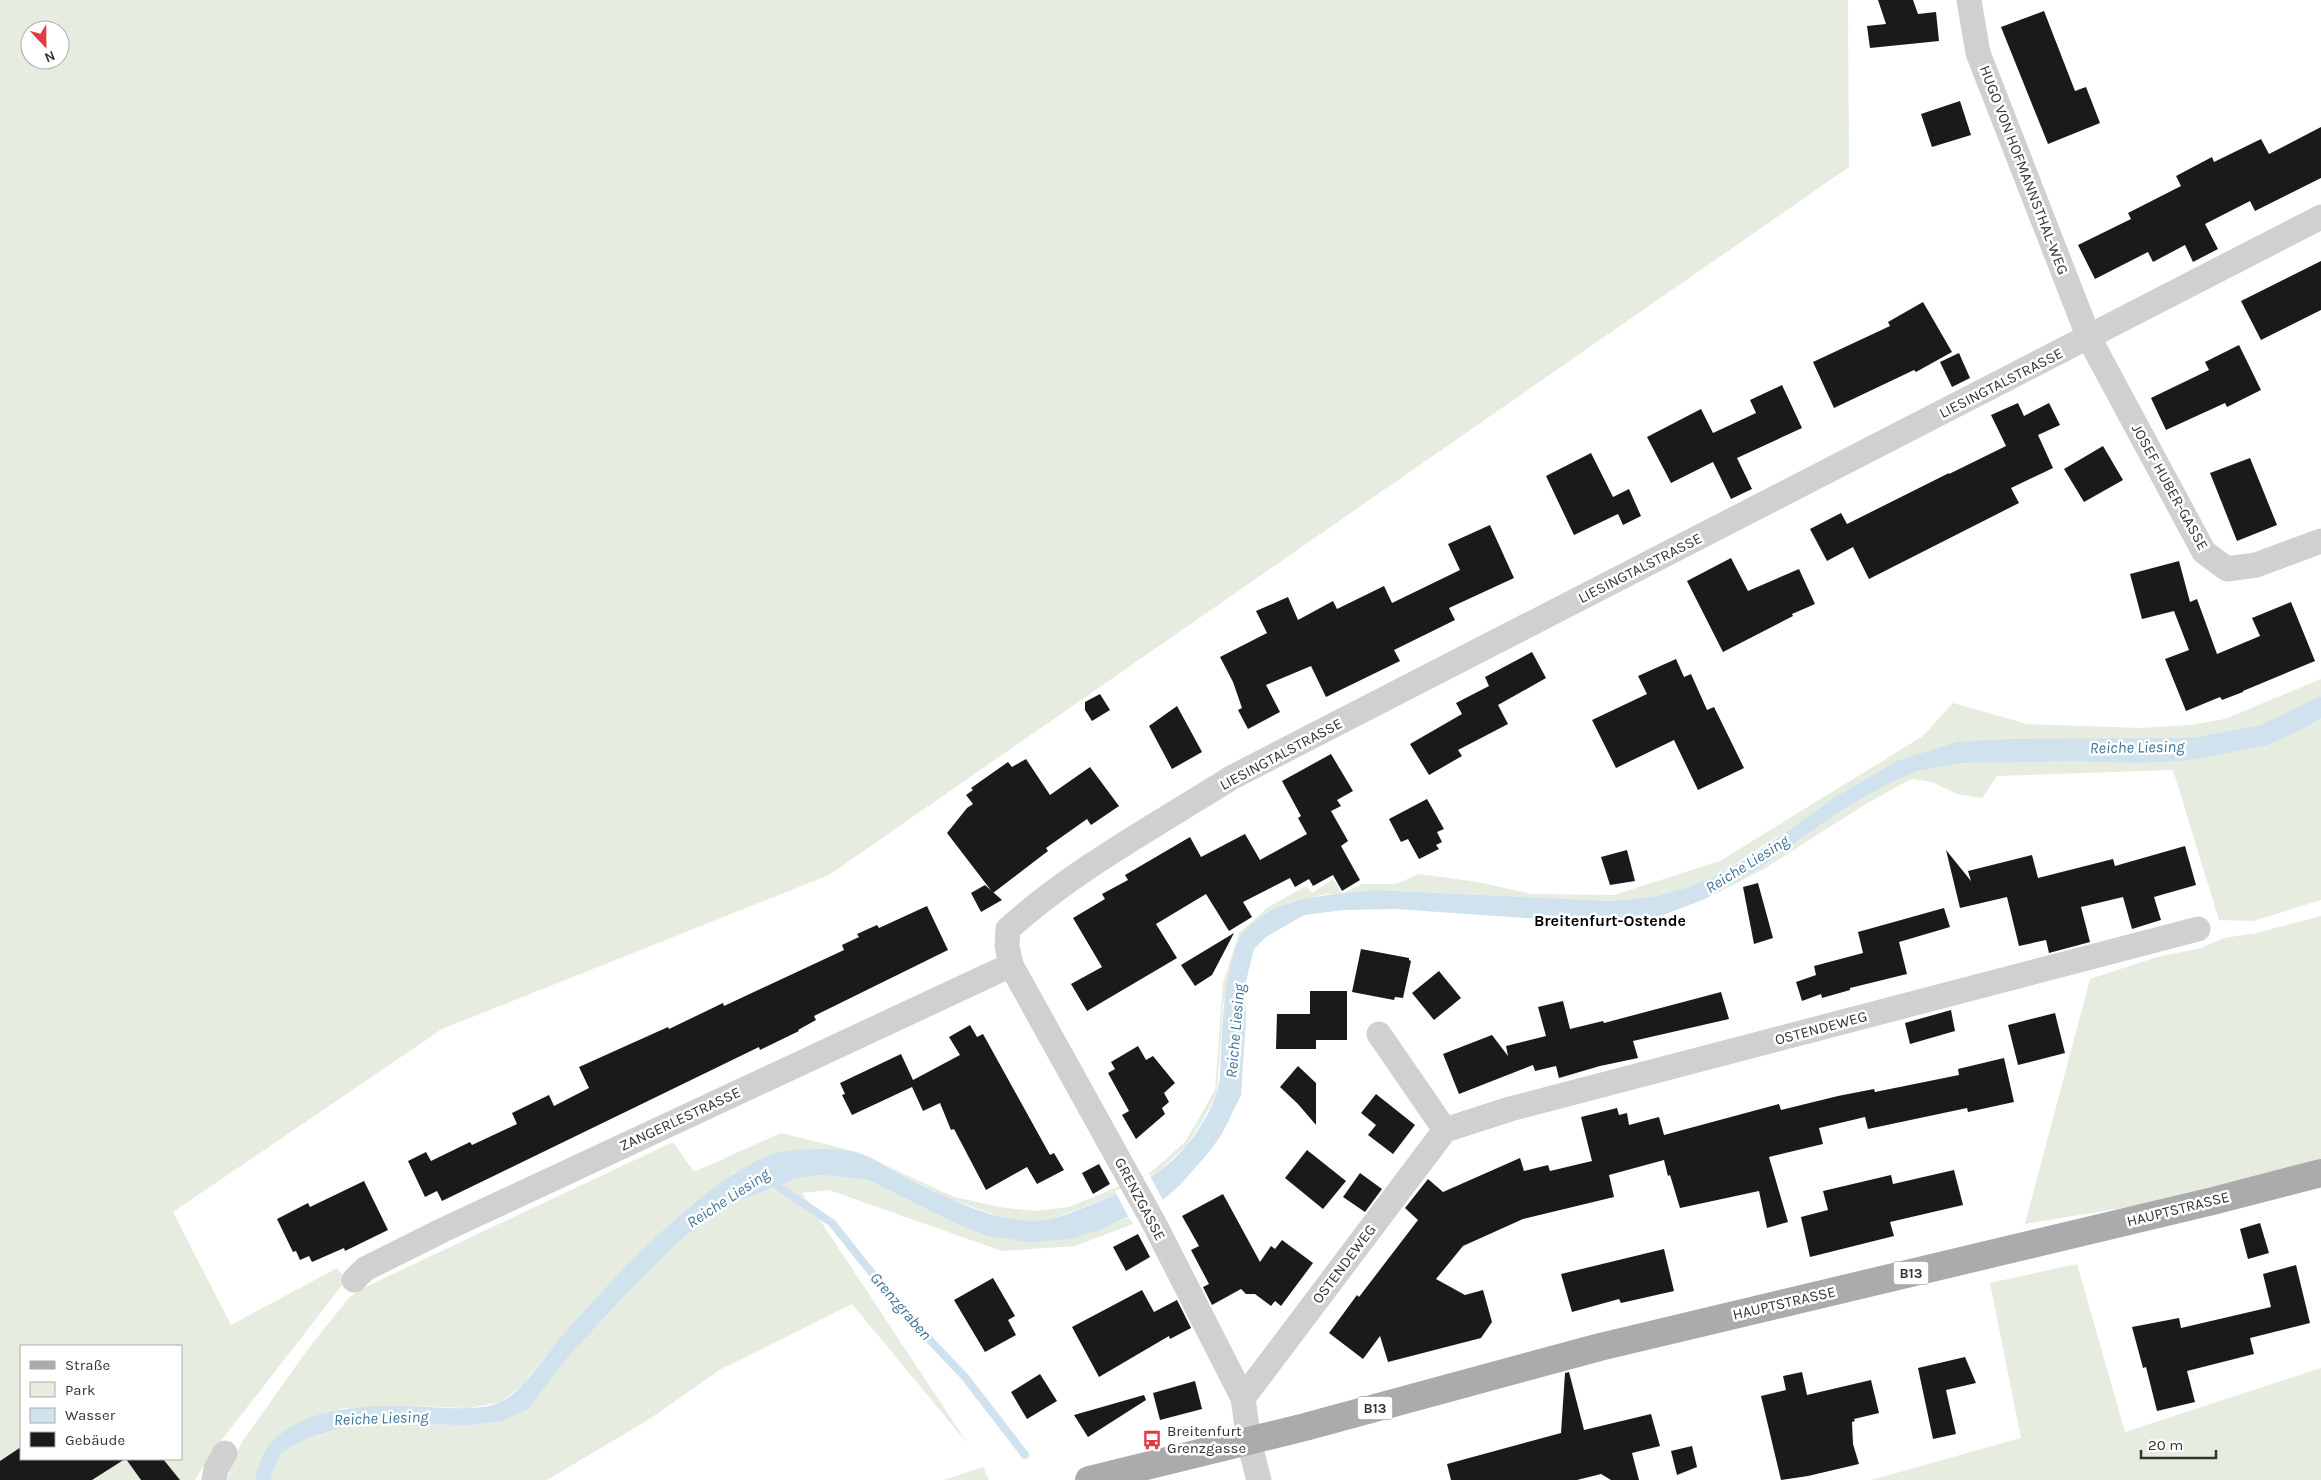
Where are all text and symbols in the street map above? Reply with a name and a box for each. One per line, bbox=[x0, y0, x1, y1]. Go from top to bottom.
north arrow bbox=[20, 20, 70, 70]
text: N bbox=[42, 47, 58, 66]
street label: HUGO VON HOFMANNSTHAL-WEG bbox=[1976, 63, 2072, 277]
street label: LIESINGTALSTRASSE bbox=[1936, 344, 2066, 422]
street label: JOSEF HUBER-GASSE bbox=[2128, 421, 2212, 553]
street label: LIESINGTALSTRASSE bbox=[1575, 529, 1705, 607]
street label: LIESINGTALSTRASSE bbox=[1217, 714, 1345, 794]
water label: Reiche Liesing bbox=[2090, 737, 2185, 757]
water label: Reiche Liesing bbox=[1702, 830, 1793, 897]
district label: Breitenfurt-Ostende bbox=[1534, 911, 1686, 930]
water label: Reiche Liesing bbox=[1221, 982, 1249, 1079]
street label: OSTENDEWEG bbox=[1773, 1007, 1869, 1049]
street label: ZANGERLESTRASSE bbox=[617, 1083, 743, 1155]
street label: GRENZGASSE bbox=[1111, 1154, 1169, 1244]
water label: Reiche Liesing bbox=[683, 1164, 774, 1232]
street label: HAUPTSTRASSE bbox=[2125, 1188, 2231, 1230]
street label: OSTENDEWEG bbox=[1308, 1221, 1380, 1307]
road number: B13 bbox=[1894, 1262, 1928, 1284]
water label: Grenzgraben bbox=[866, 1268, 936, 1344]
street label: HAUPTSTRASSE bbox=[1731, 1282, 1837, 1324]
legend bbox=[20, 1345, 182, 1460]
text: Straße bbox=[65, 1356, 110, 1374]
text: Park bbox=[65, 1381, 95, 1399]
road number: B13 bbox=[1358, 1396, 1392, 1420]
text: Wasser bbox=[65, 1406, 116, 1424]
water label: Reiche Liesing bbox=[333, 1407, 429, 1429]
place label: Breitenfurt Grenzgasse bbox=[1167, 1422, 1246, 1457]
scale bar bbox=[2141, 1428, 2216, 1460]
bus stop icon: Breitenfurt Grenzgasse bbox=[1141, 1429, 1163, 1451]
text: Gebäude bbox=[65, 1431, 125, 1449]
text: 20 m bbox=[2148, 1436, 2183, 1454]

